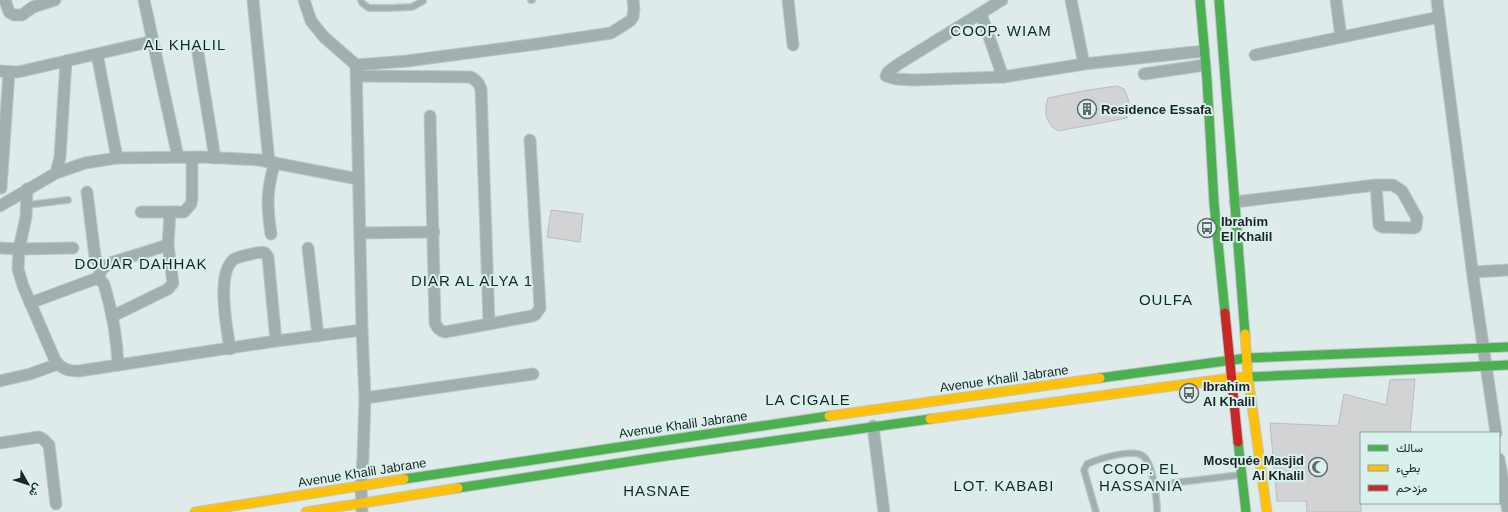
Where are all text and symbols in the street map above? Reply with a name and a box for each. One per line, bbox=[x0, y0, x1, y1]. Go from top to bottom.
district label: COOP. WIAM bbox=[950, 22, 1052, 39]
district label: AL KHALIL bbox=[144, 36, 226, 53]
building icon: Residence Essafa bbox=[1076, 98, 1098, 120]
place label: Residence Essafa bbox=[1101, 102, 1212, 117]
place label: Ibrahim El Khalil bbox=[1221, 214, 1272, 244]
bus stop icon: Ibrahim El Khalil bbox=[1196, 217, 1218, 239]
district label: DOUAR DAHHAK bbox=[75, 255, 207, 272]
district label: DIAR AL ALYA 1 bbox=[411, 272, 533, 289]
district label: OULFA bbox=[1139, 291, 1193, 308]
street label: Avenue Khalil Jabrane bbox=[939, 362, 1069, 395]
place label: Ibrahim Al Khalil bbox=[1203, 379, 1255, 409]
bus stop icon: Ibrahim Al Khalil bbox=[1178, 382, 1200, 404]
district label: LA CIGALE bbox=[765, 391, 851, 408]
street label: Avenue Khalil Jabrane bbox=[618, 408, 748, 441]
legend bbox=[1360, 432, 1500, 504]
text: سالك bbox=[1396, 441, 1423, 455]
place label: Mosquée Masjid Al Khalil bbox=[1204, 453, 1304, 483]
street label: Avenue Khalil Jabrane bbox=[297, 455, 427, 490]
mosque icon: Mosquée Masjid Al Khalil bbox=[1307, 456, 1329, 478]
district label: COOP. EL HASSANIA bbox=[1099, 460, 1183, 494]
text: بطيء bbox=[1396, 461, 1420, 478]
north arrow bbox=[8, 464, 48, 504]
district label: LOT. KABABI bbox=[953, 477, 1055, 494]
text: ش bbox=[26, 481, 45, 499]
text: مزدحم bbox=[1396, 481, 1427, 496]
district label: HASNAE bbox=[623, 482, 691, 499]

